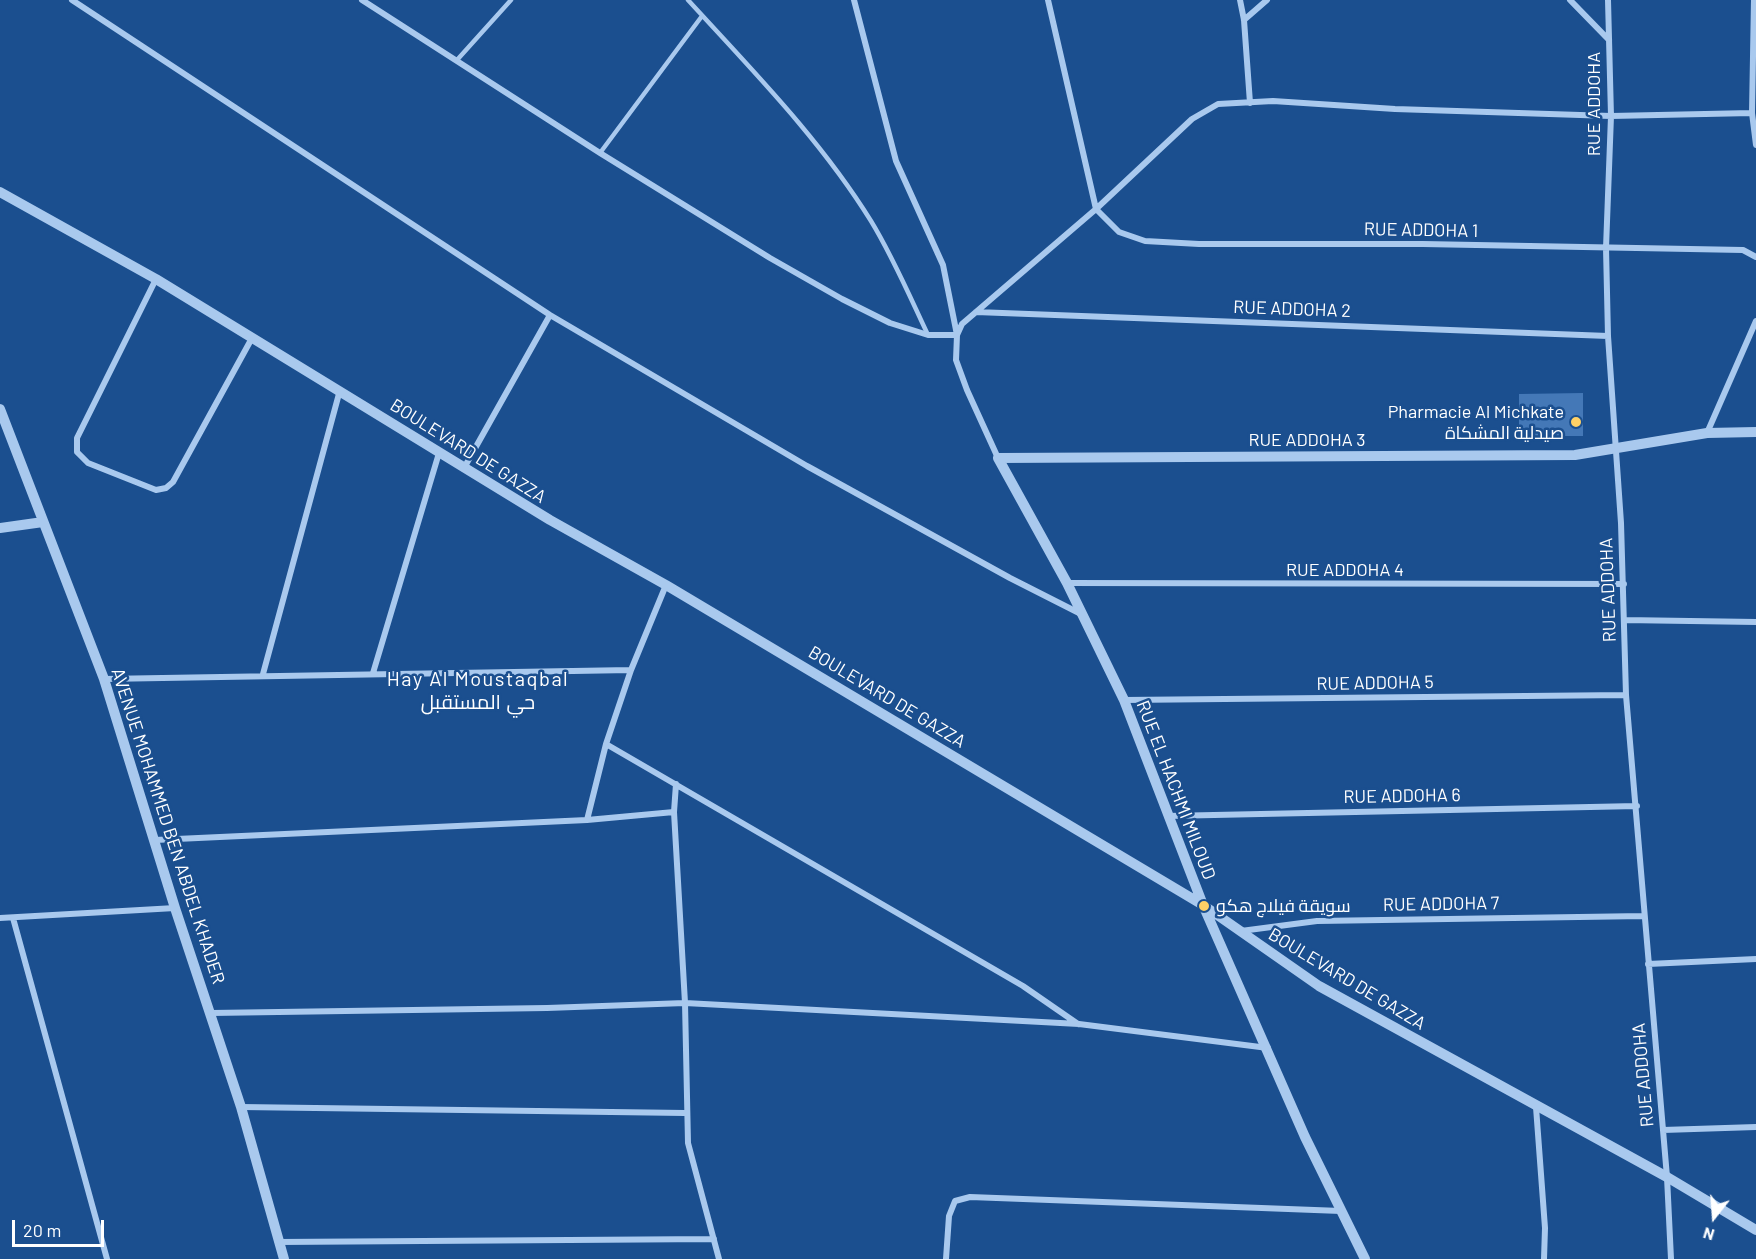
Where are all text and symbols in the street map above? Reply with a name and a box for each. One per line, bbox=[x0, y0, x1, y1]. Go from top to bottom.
street label: RUE ADDOHA bbox=[1583, 52, 1605, 156]
street label: RUE ADDOHA 1 bbox=[1364, 218, 1478, 242]
street label: RUE ADDOHA 2 bbox=[1233, 296, 1351, 322]
street label: BOULEVARD DE GAZZA bbox=[386, 394, 550, 508]
place label: Pharmacie Al Michkate صيدلية المشكاة bbox=[1388, 401, 1564, 444]
marker: Pharmacie Al Michkate صيدلية المشكاة bbox=[1569, 415, 1583, 429]
street label: RUE ADDOHA 3 bbox=[1248, 429, 1366, 451]
street label: RUE ADDOHA bbox=[1595, 537, 1621, 643]
street label: RUE ADDOHA 4 bbox=[1286, 559, 1404, 581]
street label: BOULEVARD DE GAZZA bbox=[804, 641, 970, 753]
street label: AVENUE MOHAMMED BEN ABDEL KHADER bbox=[107, 665, 229, 987]
district label: Hay Al Moustaqbal حي المستقبل bbox=[387, 667, 569, 714]
street label: RUE ADDOHA 5 bbox=[1316, 671, 1434, 695]
street label: RUE EL HACHMI MILOUD bbox=[1132, 697, 1220, 883]
street label: RUE ADDOHA 6 bbox=[1343, 784, 1461, 808]
street label: RUE ADDOHA 7 bbox=[1383, 892, 1499, 916]
place label: سويقة فيلاج هكو bbox=[1216, 895, 1351, 917]
marker: سويقة فيلاج هكو bbox=[1197, 899, 1211, 913]
street label: BOULEVARD DE GAZZA bbox=[1264, 923, 1430, 1035]
street label: RUE ADDOHA bbox=[1628, 1022, 1658, 1128]
north arrow bbox=[1684, 1187, 1744, 1247]
scale bar bbox=[15, 1208, 106, 1246]
text: 20 m bbox=[23, 1219, 61, 1241]
text: N bbox=[1701, 1224, 1716, 1245]

